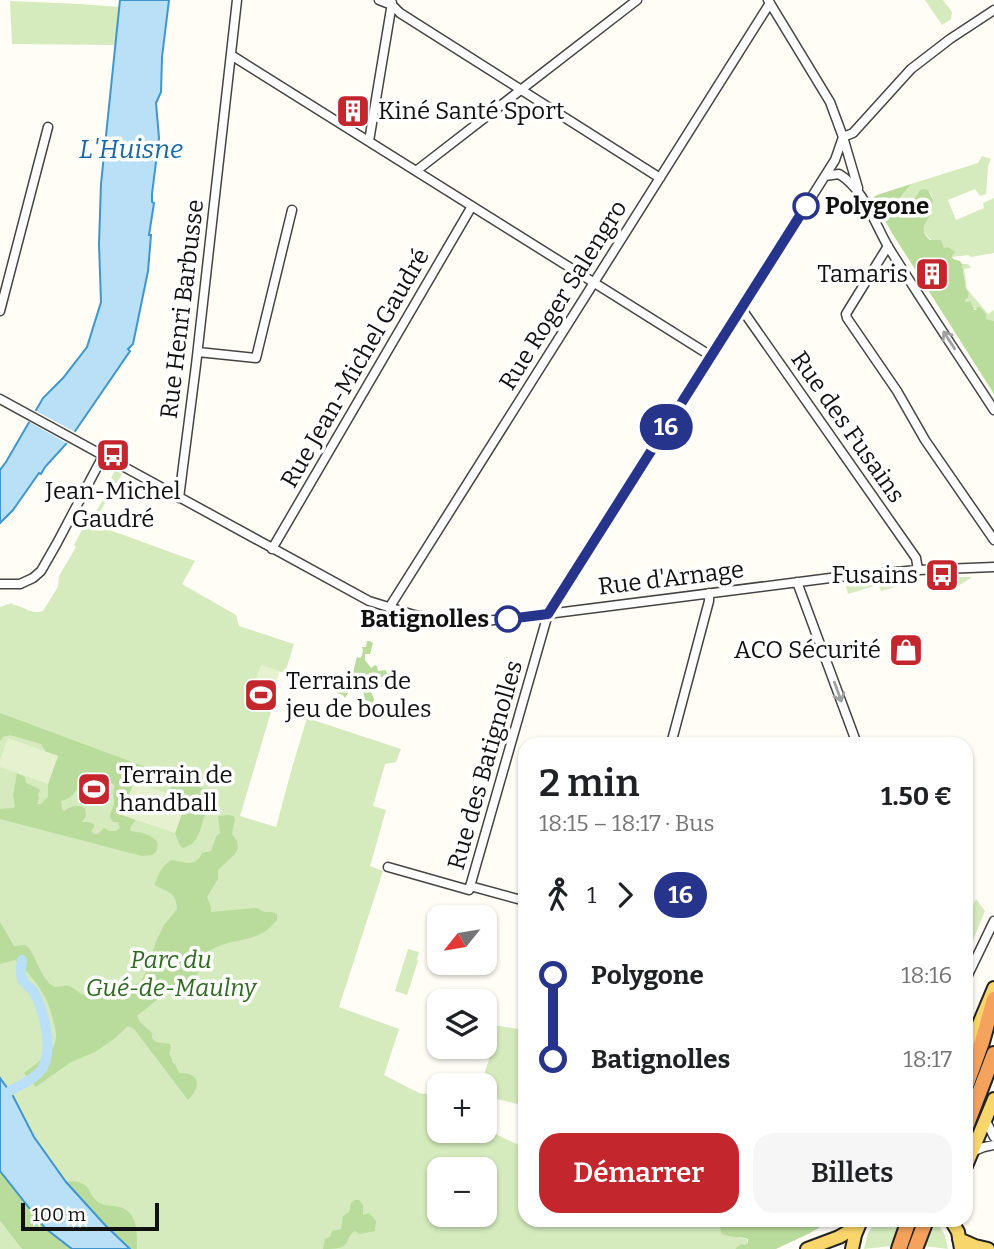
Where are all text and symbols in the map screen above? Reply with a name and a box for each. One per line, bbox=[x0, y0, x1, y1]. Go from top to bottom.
building icon: Kiné Santé Sport bbox=[334, 92, 372, 130]
place label: Kiné Santé Sport bbox=[378, 97, 565, 125]
water label: L'Huisne bbox=[79, 134, 183, 165]
place label: Polygone bbox=[825, 192, 929, 220]
marker: Polygone bbox=[793, 193, 819, 219]
street label: Rue Roger Salengro bbox=[493, 195, 633, 395]
street label: Rue Henri Barbusse bbox=[155, 198, 209, 420]
street label: Rue Jean-Michel Gaudré bbox=[275, 244, 435, 492]
building icon: Tamaris bbox=[913, 255, 951, 293]
place label: Tamaris bbox=[817, 260, 908, 288]
one-way arrow bbox=[941, 331, 956, 350]
street label: Rue des Fusains bbox=[785, 346, 911, 508]
line badge: 16 bbox=[634, 404, 698, 450]
text: 16 bbox=[654, 413, 678, 441]
bus stop icon: Jean-Michel Gaudré bbox=[94, 436, 132, 474]
place label: Jean-Michel Gaudré bbox=[44, 477, 181, 533]
street label: Rue d'Arnage bbox=[597, 555, 745, 601]
bus stop icon: Fusains bbox=[923, 556, 961, 594]
place label: Fusains bbox=[831, 561, 918, 589]
place label: Batignolles bbox=[360, 605, 489, 633]
marker: Batignolles bbox=[495, 606, 521, 632]
shop icon: ACO Sécurité bbox=[887, 631, 925, 669]
place label: ACO Sécurité bbox=[734, 636, 881, 664]
street label: Rue des Batignolles bbox=[442, 657, 528, 873]
place label: Terrains de jeu de boules bbox=[285, 667, 432, 723]
sports icon: Terrains de jeu de boules bbox=[242, 676, 280, 714]
one-way arrow bbox=[832, 680, 845, 702]
text: 2 min bbox=[539, 760, 640, 806]
place label: Terrain de handball bbox=[119, 761, 233, 817]
sports icon: Terrain de handball bbox=[75, 770, 113, 808]
text: 1.50 € bbox=[881, 781, 952, 812]
text: 18:15 – 18:17 · Bus bbox=[539, 809, 714, 837]
icon: walk bbox=[539, 876, 577, 914]
icon: forward bbox=[606, 876, 644, 914]
text: 1 bbox=[587, 881, 596, 909]
text: 16 bbox=[668, 881, 693, 909]
north arrow bbox=[427, 905, 497, 975]
map controls bbox=[427, 905, 497, 1227]
park label: Parc du Gué-de-Maulny bbox=[86, 946, 258, 1002]
text: Polygone bbox=[591, 960, 704, 991]
text: 18:16 bbox=[901, 961, 952, 989]
button: layers bbox=[427, 989, 497, 1059]
text: Batignolles bbox=[591, 1044, 730, 1075]
text: 18:17 bbox=[903, 1045, 952, 1073]
button: + bbox=[427, 1073, 497, 1143]
button: Démarrer bbox=[539, 1133, 739, 1213]
button: Billets bbox=[753, 1133, 952, 1213]
button: − bbox=[427, 1157, 497, 1227]
scale bar bbox=[21, 1200, 159, 1232]
text: 100 m bbox=[32, 1203, 86, 1226]

